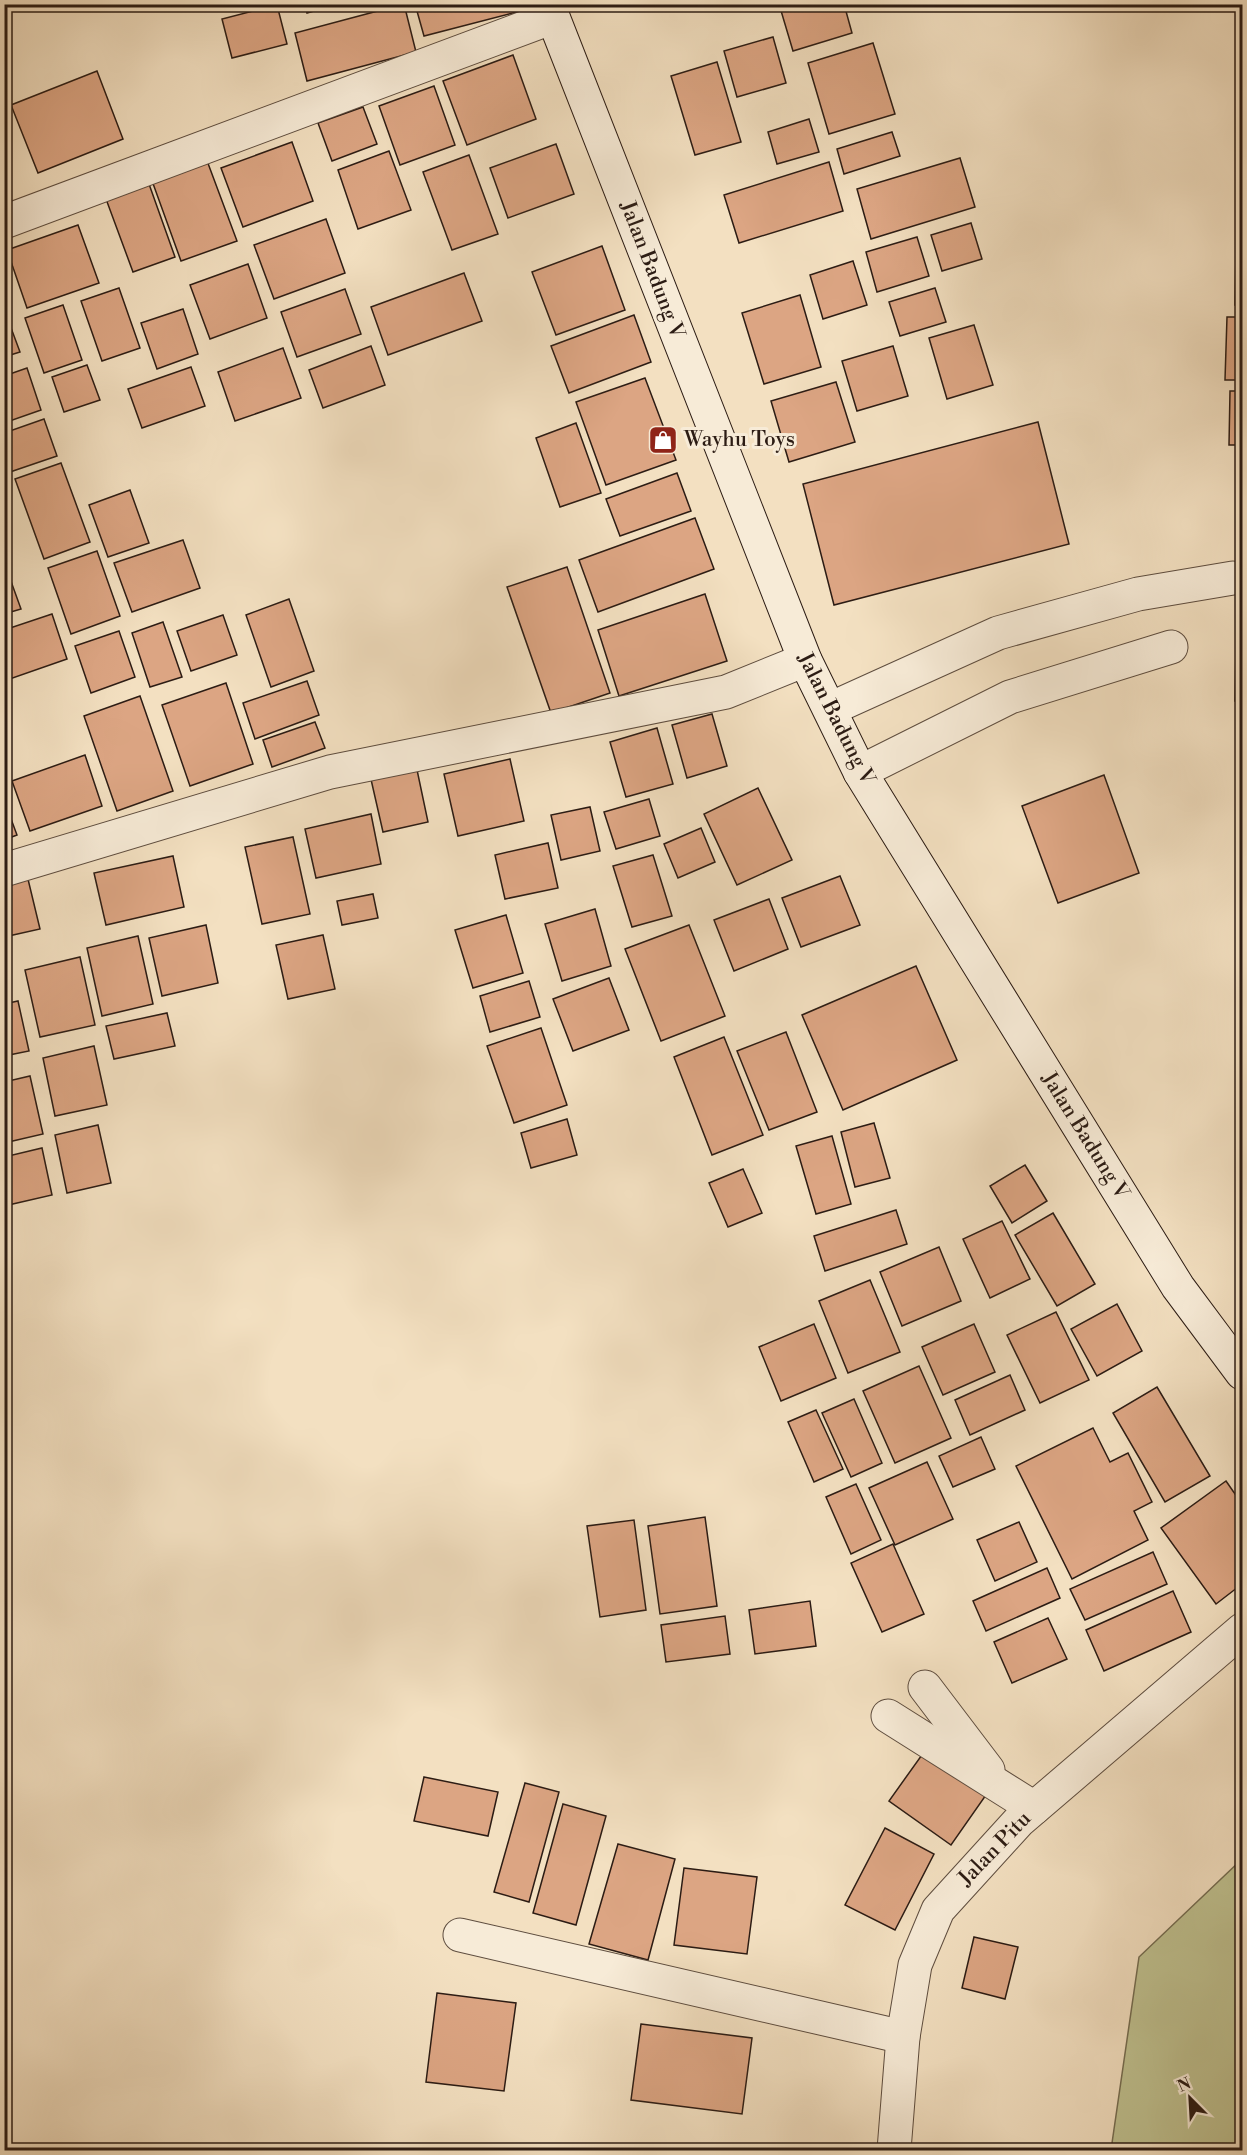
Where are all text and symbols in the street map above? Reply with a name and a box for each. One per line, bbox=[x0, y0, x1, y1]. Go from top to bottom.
street label: Jalan Badung V bbox=[613, 197, 691, 343]
shop icon: Wayhu Toys bbox=[647, 424, 679, 456]
place label: Wayhu Toys bbox=[683, 427, 795, 453]
street label: Jalan Badung V bbox=[791, 648, 881, 790]
street label: Jalan Badung V bbox=[1035, 1067, 1135, 1205]
street label: Jalan Pitu bbox=[952, 1806, 1037, 1892]
north arrow bbox=[1160, 2068, 1220, 2128]
text: N bbox=[1174, 2073, 1194, 2097]

